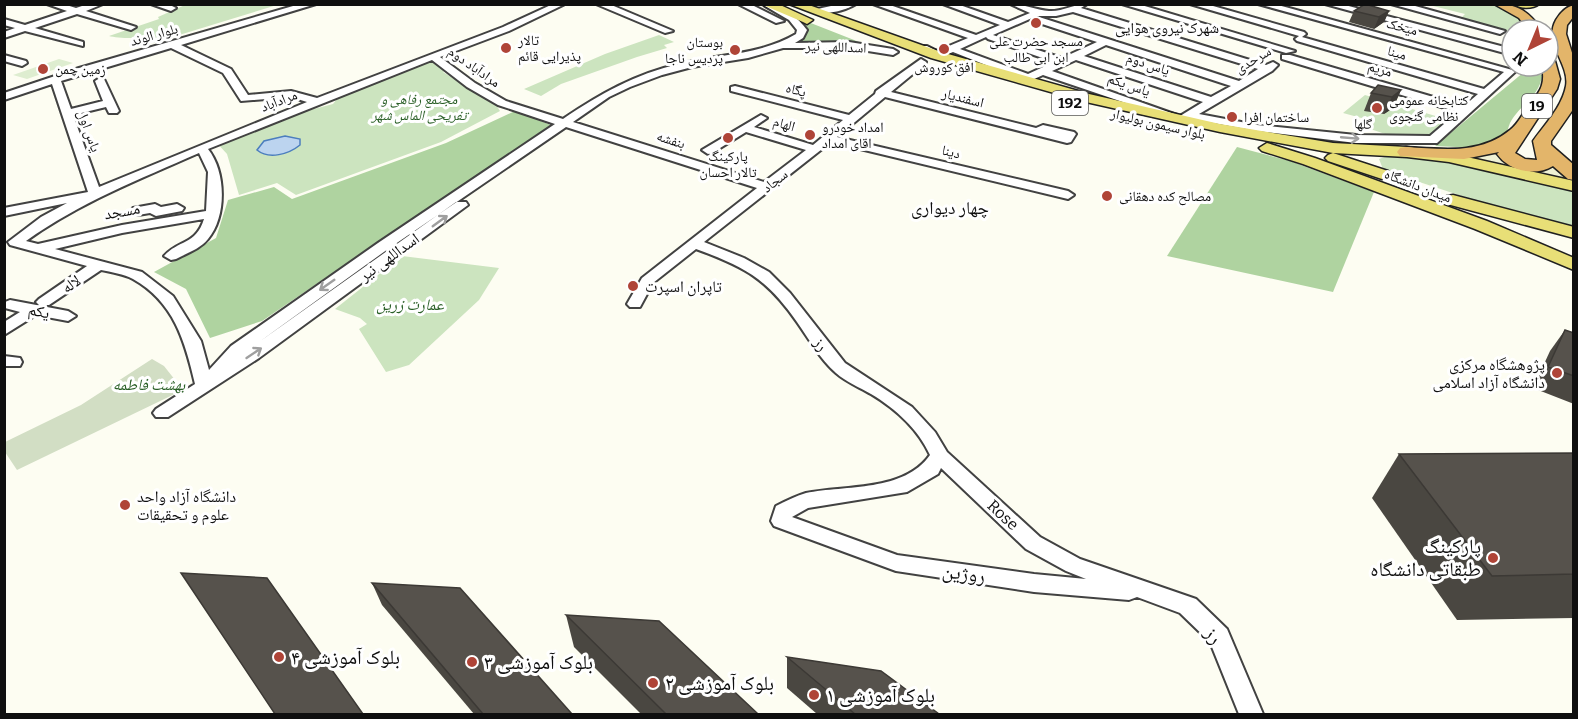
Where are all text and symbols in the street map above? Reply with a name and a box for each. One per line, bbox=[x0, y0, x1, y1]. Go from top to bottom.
street label: میخک bbox=[1385, 15, 1419, 39]
marker: مسجد حضرت علی ابن ابی طالب bbox=[1029, 16, 1043, 30]
north arrow bbox=[1500, 18, 1560, 78]
district label: شهرک نیروی هوایی bbox=[1115, 19, 1219, 38]
street label: بلوار الوند bbox=[128, 20, 180, 50]
place label: تالار پذیرایی قائم bbox=[517, 32, 581, 66]
place label: مسجد حضرت علی ابن ابی طالب bbox=[989, 33, 1083, 66]
place label: بوستان پردیس ناجا bbox=[665, 34, 723, 67]
street label: اسداللهی نیر bbox=[804, 37, 867, 57]
marker: تالار پذیرایی قائم bbox=[499, 41, 513, 55]
marker: افق کوروش bbox=[937, 42, 951, 56]
street label: مینا bbox=[1385, 42, 1409, 64]
street label: مرادآباد دوم bbox=[444, 43, 503, 92]
marker: بوستان پردیس ناجا bbox=[728, 43, 742, 57]
street label: سرحدی bbox=[1232, 43, 1274, 77]
text: N bbox=[1509, 47, 1531, 70]
street label: یاس دوم bbox=[1124, 49, 1172, 80]
street label: مریم bbox=[1366, 57, 1394, 81]
place label: افق کوروش bbox=[914, 59, 974, 77]
place label: زمین چمن bbox=[55, 61, 106, 78]
marker: زمین چمن bbox=[36, 62, 50, 76]
street label: یاس یکم bbox=[1105, 70, 1153, 101]
street label: پگاه bbox=[784, 79, 808, 101]
street label: اسفندیار bbox=[939, 84, 986, 111]
street label: مرادآباد bbox=[258, 86, 300, 116]
park label: مجتمع رفاهی و تفریحی الماس شهر bbox=[370, 91, 469, 124]
road number: 192 bbox=[1052, 91, 1088, 115]
place label: کتابخانه عمومی نظامی گنجوی bbox=[1389, 92, 1469, 125]
road number: 19 bbox=[1522, 94, 1552, 118]
marker: کتابخانه عمومی نظامی گنجوی bbox=[1370, 101, 1384, 115]
street label: بلوار سیمون بولیوار bbox=[1108, 105, 1207, 143]
street label: یاس اول bbox=[74, 108, 104, 155]
place label: ساختمان افرا bbox=[1244, 109, 1309, 126]
marker: ساختمان افرا bbox=[1225, 110, 1239, 124]
street label: الهام bbox=[771, 113, 797, 136]
street label: گلها bbox=[1354, 115, 1373, 133]
place label: امداد خودرو اقای امداد bbox=[822, 119, 884, 152]
street label: بنفشه bbox=[655, 127, 688, 153]
marker: امداد خودرو اقای امداد bbox=[803, 128, 817, 142]
marker: پارکینگ تالار احسان bbox=[721, 131, 735, 145]
one-way arrow bbox=[1340, 133, 1360, 144]
street label: دینا bbox=[940, 142, 962, 163]
place label: پارکینگ تالار احسان bbox=[699, 148, 757, 181]
street label: میدان دانشگاه bbox=[1382, 165, 1454, 207]
street label: سجاد bbox=[759, 166, 791, 196]
place label: مصالح کده دهقانی bbox=[1119, 188, 1211, 206]
marker: مصالح کده دهقانی bbox=[1100, 189, 1114, 203]
district label: چهار دیواری bbox=[911, 197, 989, 219]
street label: مسجد bbox=[103, 199, 141, 223]
one-way arrow bbox=[431, 215, 447, 227]
street label: اسداللهی نیر bbox=[354, 229, 423, 287]
street label: لاله bbox=[58, 271, 84, 297]
place label: تاپران اسپرت bbox=[645, 277, 722, 297]
one-way arrow bbox=[320, 279, 336, 291]
marker: تاپران اسپرت bbox=[626, 279, 640, 293]
park label: عمارت زرین bbox=[376, 295, 445, 315]
street label: یکم bbox=[27, 300, 51, 323]
street label: رز bbox=[809, 333, 832, 355]
one-way arrow bbox=[245, 347, 262, 360]
place label: پژوهشگاه مرکزی دانشگاه آزاد اسلامی bbox=[1432, 355, 1545, 393]
marker: پژوهشگاه مرکزی دانشگاه آزاد اسلامی bbox=[1550, 366, 1564, 380]
park label: بهشت فاطمه bbox=[113, 375, 186, 394]
place label: دانشگاه آزاد واحد علوم و تحقیقات bbox=[137, 487, 236, 525]
street label: Rose bbox=[983, 496, 1023, 534]
marker: دانشگاه آزاد واحد علوم و تحقیقات bbox=[118, 498, 132, 512]
place label: پارکینگ طبقاتی دانشگاه bbox=[1370, 534, 1481, 581]
marker: پارکینگ طبقاتی دانشگاه bbox=[1486, 551, 1500, 565]
street label: روژین bbox=[941, 558, 987, 588]
street label: رز bbox=[1199, 621, 1228, 648]
place label: بلوک آموزشی ۴ bbox=[291, 645, 400, 669]
marker: بلوک آموزشی ۴ bbox=[272, 650, 286, 664]
place label: بلوک آموزشی ۳ bbox=[484, 650, 593, 674]
marker: بلوک آموزشی ۳ bbox=[465, 655, 479, 669]
place label: بلوک آموزشی ۲ bbox=[665, 671, 774, 695]
marker: بلوک آموزشی ۲ bbox=[646, 676, 660, 690]
place label: بلوک آموزشی ۱ bbox=[826, 683, 935, 707]
marker: بلوک آموزشی ۱ bbox=[807, 688, 821, 702]

